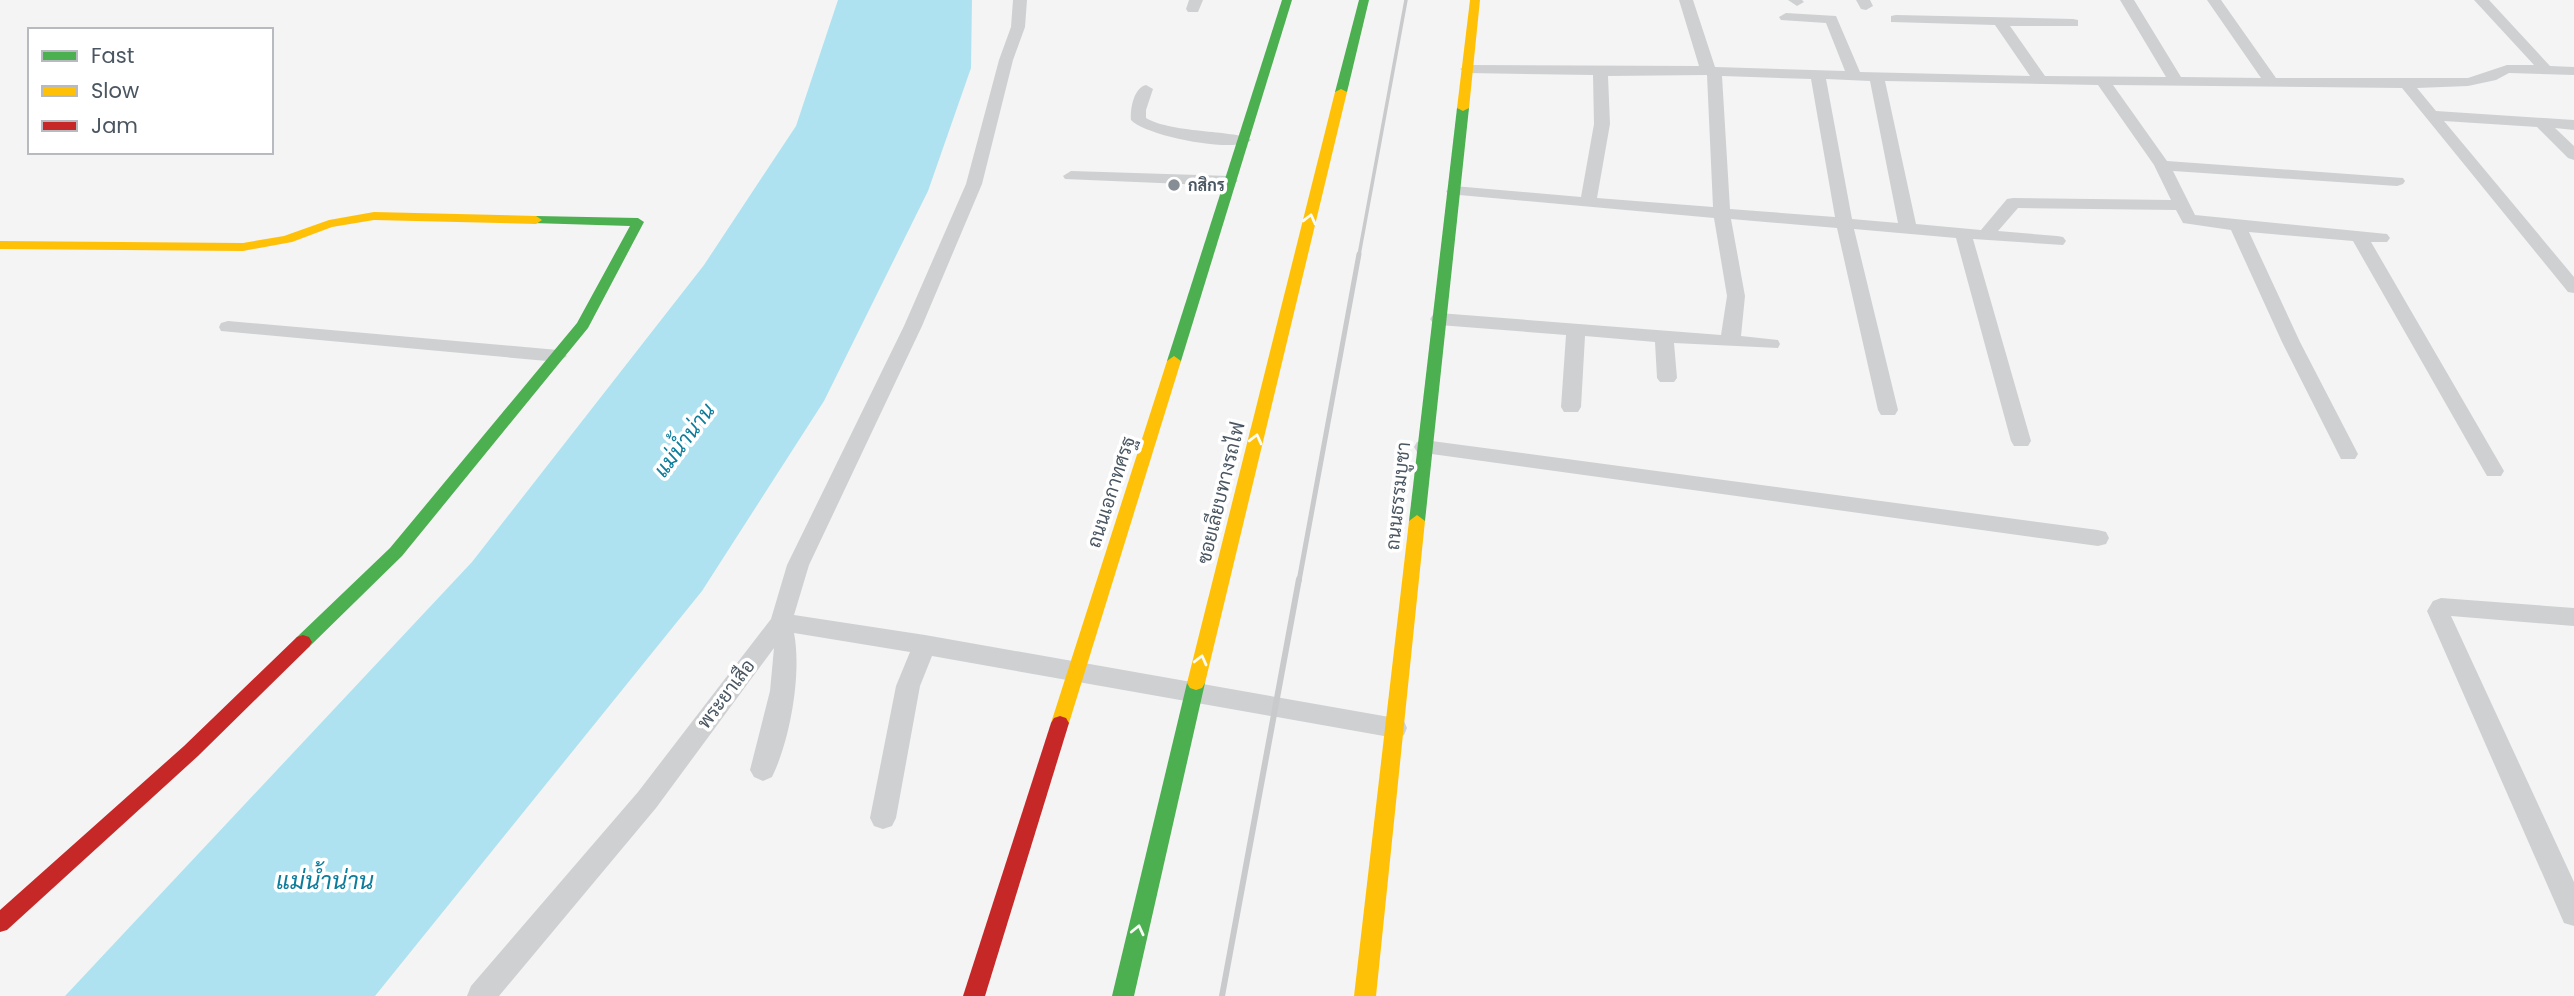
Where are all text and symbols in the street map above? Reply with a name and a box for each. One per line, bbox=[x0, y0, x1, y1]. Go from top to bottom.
legend bbox=[28, 28, 273, 154]
text: Fast bbox=[91, 41, 134, 70]
text: Slow bbox=[91, 76, 139, 105]
text: Jam bbox=[91, 111, 138, 140]
place label: กสิกร bbox=[1188, 174, 1225, 197]
marker: กสิกร bbox=[1166, 177, 1182, 193]
one-way arrow bbox=[1302, 213, 1316, 225]
water label: แม่น้ำน่าน bbox=[644, 395, 722, 483]
street label: ซอยเลียบทางรถไฟ bbox=[1190, 419, 1252, 567]
street label: ถนนเอกาทศรฐ bbox=[1080, 433, 1142, 551]
one-way arrow bbox=[1248, 434, 1262, 446]
street label: ถนนธรรมบูชา bbox=[1379, 441, 1417, 551]
street label: พระยาเสือ bbox=[691, 653, 761, 735]
one-way arrow bbox=[1193, 654, 1207, 666]
water label: แม่น้ำน่าน bbox=[276, 861, 374, 897]
one-way arrow bbox=[1130, 924, 1144, 936]

